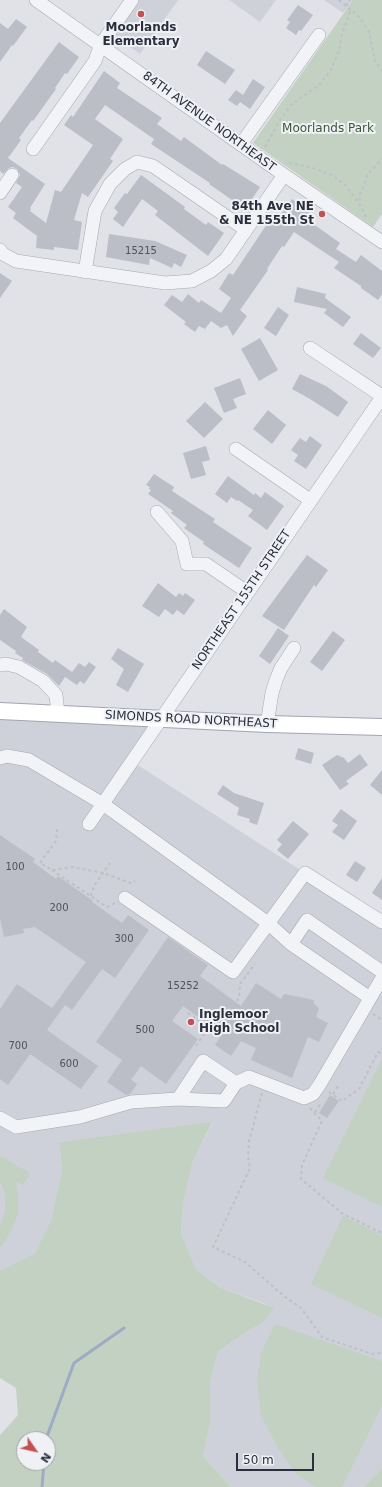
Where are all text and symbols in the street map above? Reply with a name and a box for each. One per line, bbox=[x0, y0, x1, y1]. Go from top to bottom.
marker: Moorlands Elementary bbox=[136, 9, 146, 19]
place label: Moorlands Elementary bbox=[102, 21, 180, 49]
street label: 84TH AVENUE NORTHEAST bbox=[140, 69, 278, 175]
park label: Moorlands Park bbox=[282, 122, 374, 136]
place label: 84th Ave NE & NE 155th St bbox=[219, 200, 314, 228]
marker: 84th Ave NE & NE 155th St bbox=[317, 209, 327, 219]
house number: 15215 bbox=[125, 245, 157, 257]
street label: NORTHEAST 155TH STREET bbox=[190, 527, 294, 673]
street label: SIMONDS ROAD NORTHEAST bbox=[105, 708, 277, 732]
house number: 100 bbox=[5, 861, 25, 873]
house number: 200 bbox=[49, 902, 69, 914]
house number: 300 bbox=[114, 933, 134, 945]
house number: 15252 bbox=[167, 980, 199, 992]
place label: Inglemoor High School bbox=[199, 1008, 279, 1036]
marker: Inglemoor High School bbox=[186, 1017, 196, 1027]
house number: 500 bbox=[135, 1024, 155, 1036]
house number: 700 bbox=[8, 1040, 28, 1052]
house number: 600 bbox=[59, 1058, 79, 1070]
north arrow bbox=[16, 1431, 56, 1471]
scale bar bbox=[238, 1445, 316, 1471]
text: N bbox=[38, 1450, 54, 1465]
text: 50 m bbox=[243, 1453, 274, 1467]

